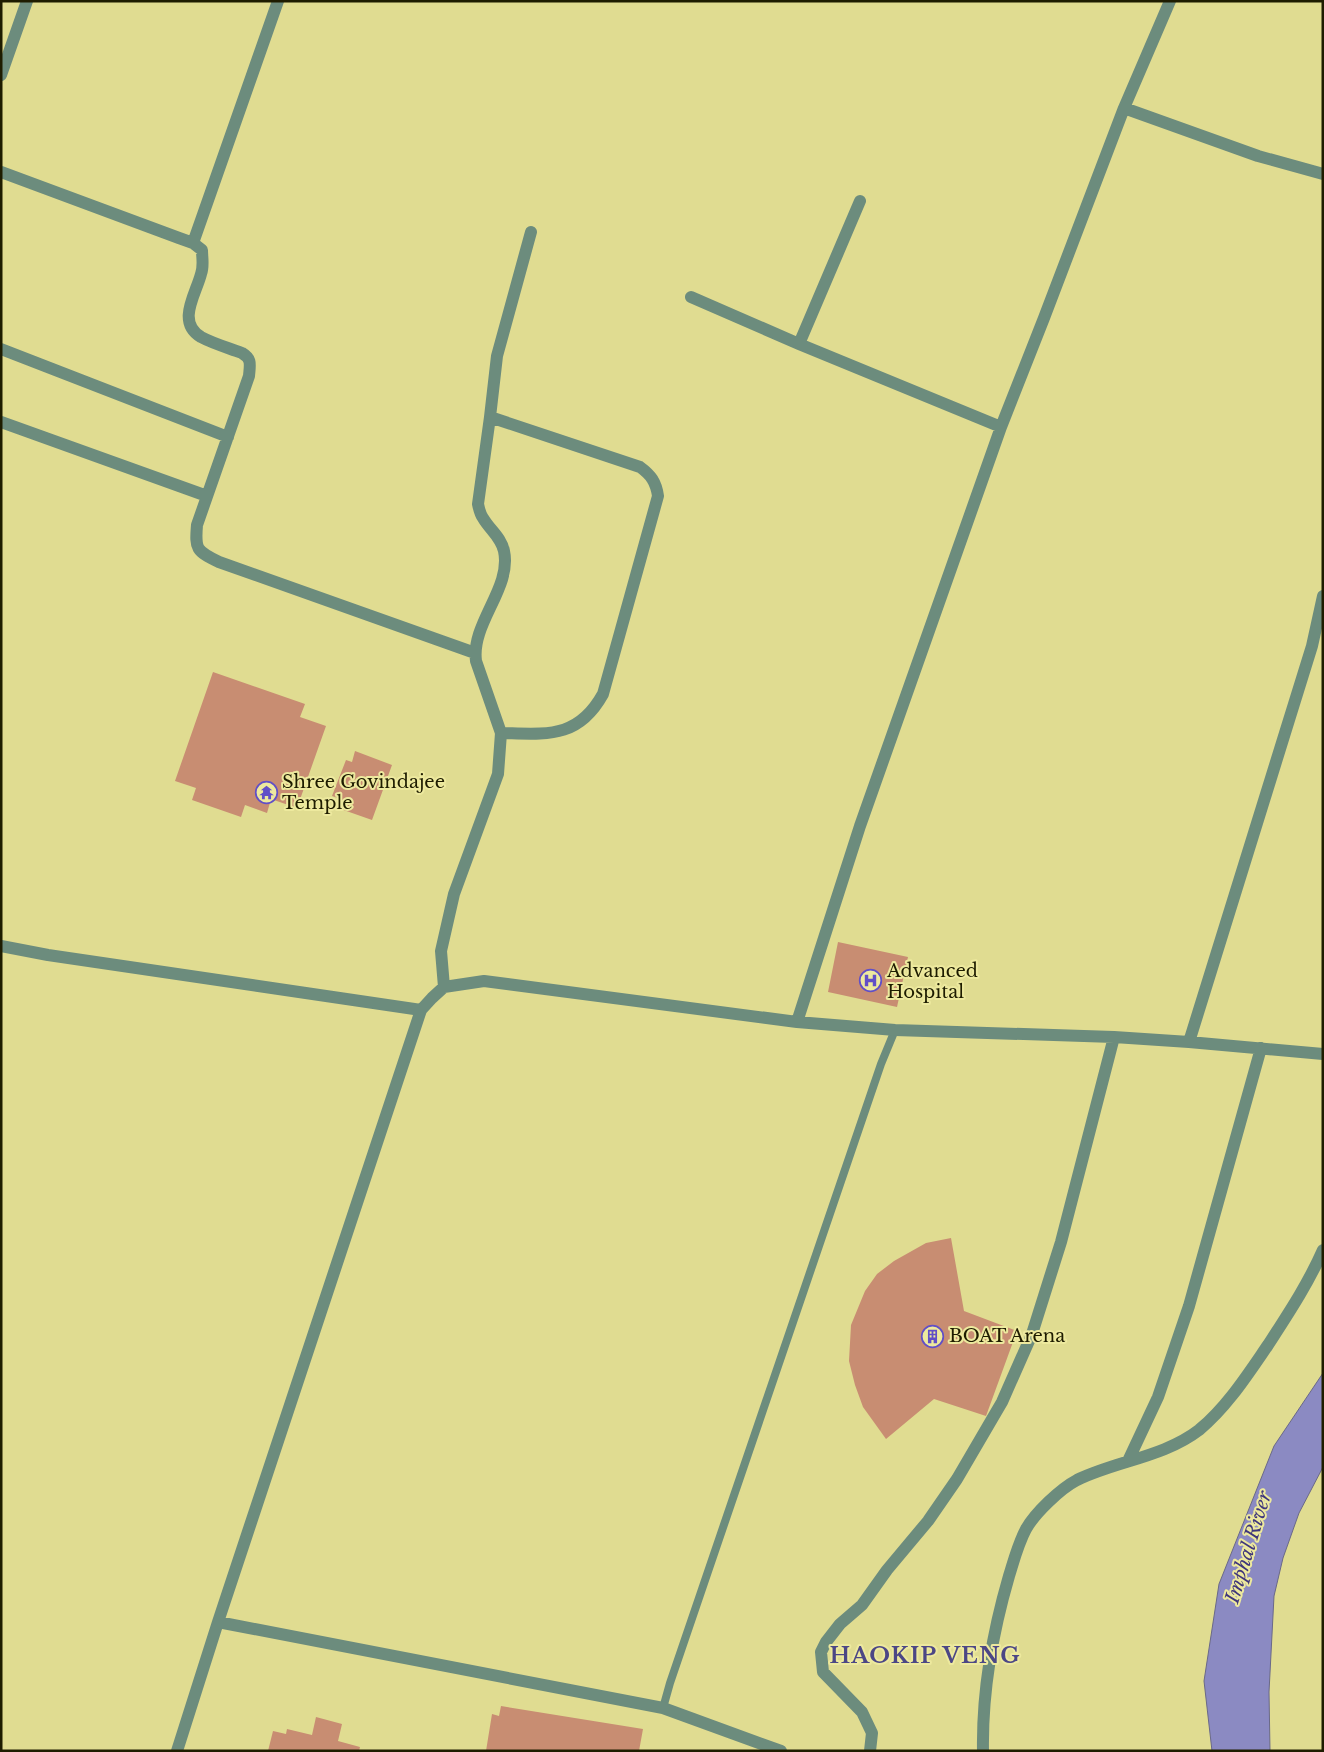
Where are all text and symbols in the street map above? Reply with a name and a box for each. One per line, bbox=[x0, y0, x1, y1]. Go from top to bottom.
place label: Shree Govindajee Temple bbox=[282, 771, 445, 814]
temple icon: Shree Govindajee Temple bbox=[254, 780, 278, 804]
place label: Advanced Hospital bbox=[886, 960, 978, 1003]
hospital icon: Advanced Hospital bbox=[859, 969, 883, 993]
building icon: BOAT Arena bbox=[921, 1324, 945, 1348]
place label: BOAT Arena bbox=[949, 1325, 1065, 1347]
water label: Imphal River bbox=[1220, 1487, 1277, 1607]
district label: HAOKIP VENG bbox=[829, 1642, 1021, 1669]

